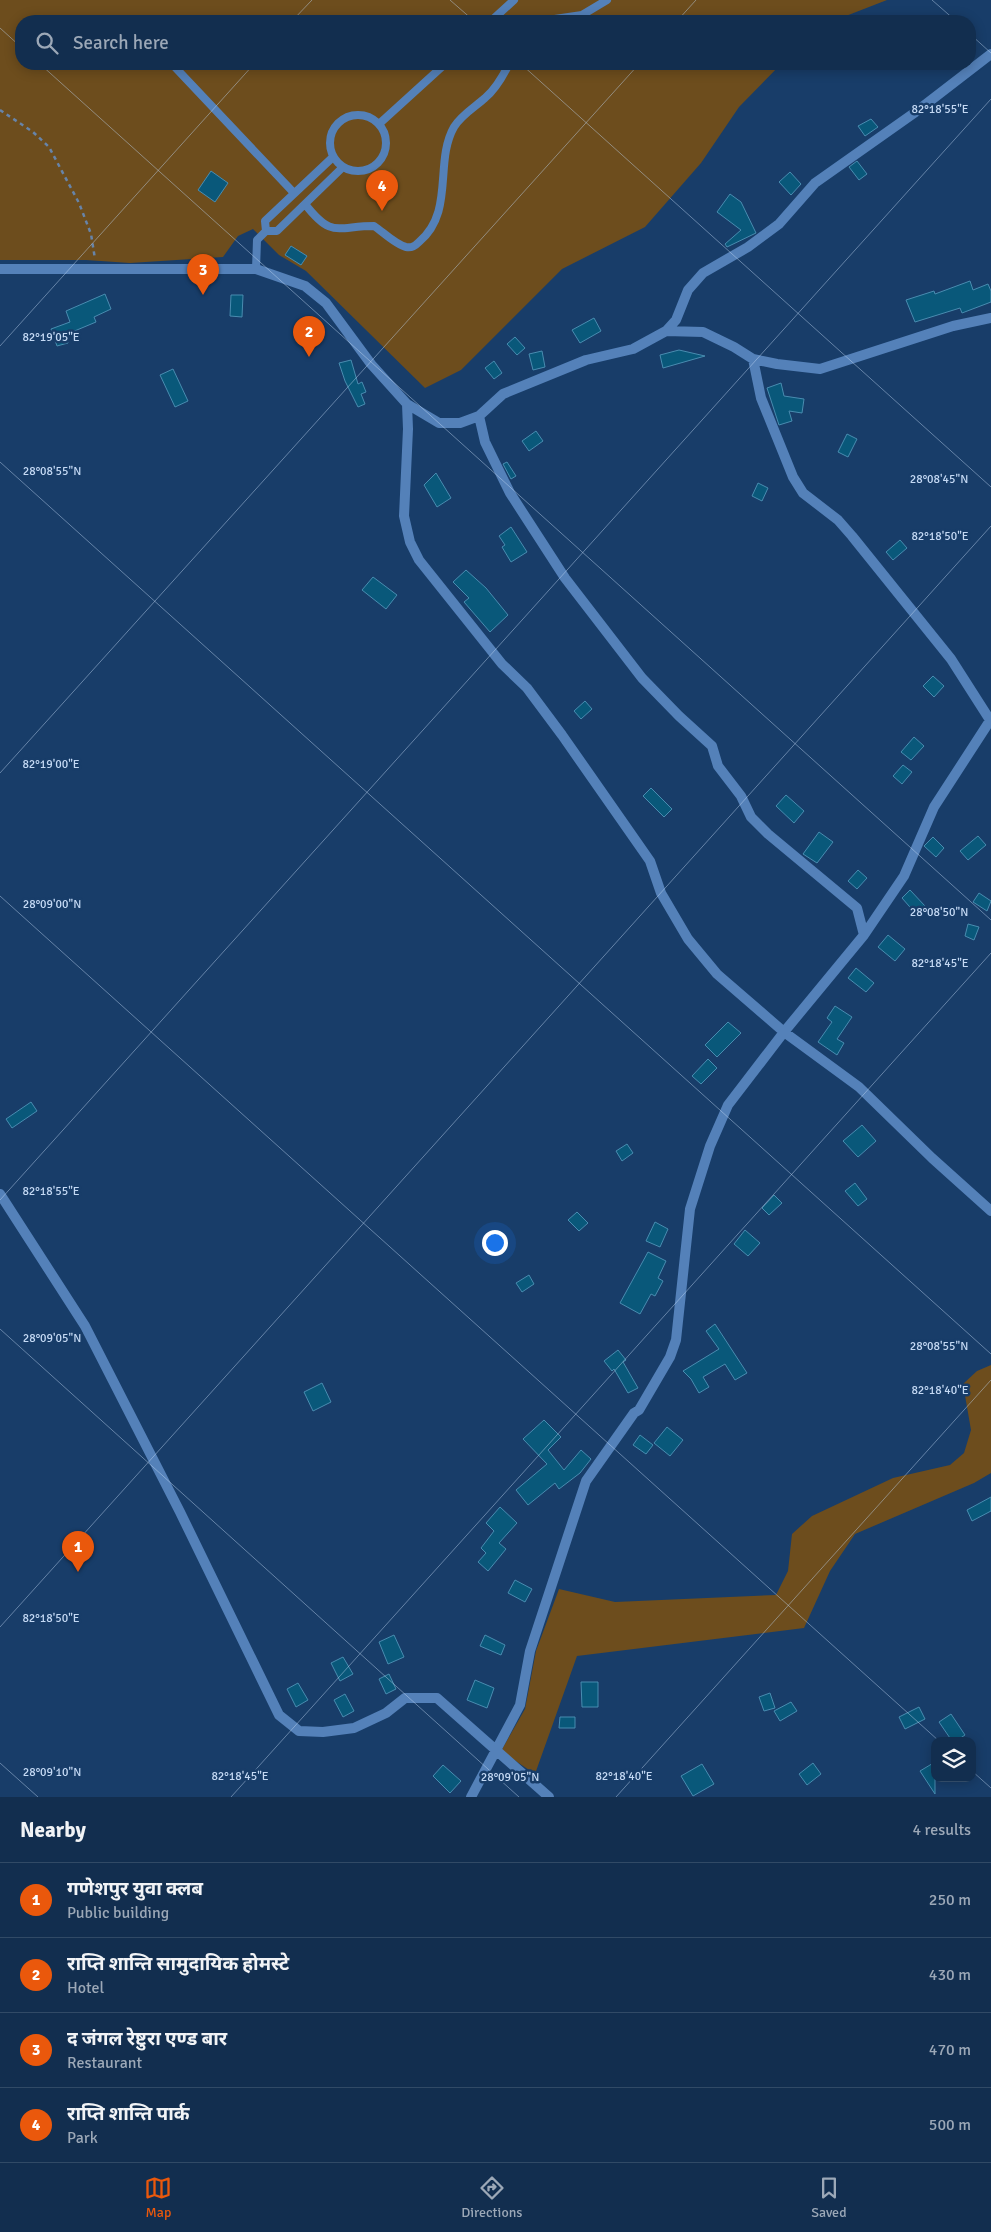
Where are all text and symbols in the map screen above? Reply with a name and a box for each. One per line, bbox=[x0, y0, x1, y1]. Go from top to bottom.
search box bbox=[15, 15, 976, 70]
icon: search bbox=[33, 29, 61, 57]
text: Search here bbox=[73, 31, 169, 55]
text: 82°18'55"E bbox=[911, 102, 969, 117]
pin: 4 bbox=[366, 170, 398, 211]
pin: 3 bbox=[187, 254, 219, 295]
pin: 2 bbox=[293, 316, 325, 357]
text: 82°19'05"E bbox=[22, 330, 80, 345]
text: 28°08'55"N bbox=[23, 464, 81, 479]
text: 28°08'45"N bbox=[910, 472, 968, 487]
text: 82°18'50"E bbox=[911, 529, 969, 544]
text: 82°19'00"E bbox=[22, 757, 80, 772]
text: 28°09'00"N bbox=[23, 897, 81, 912]
text: 28°08'50"N bbox=[910, 905, 968, 920]
text: 82°18'45"E bbox=[911, 956, 969, 971]
text: 82°18'55"E bbox=[22, 1184, 80, 1199]
your location bbox=[482, 1230, 508, 1256]
text: 28°09'05"N bbox=[23, 1331, 81, 1346]
text: 28°08'55"N bbox=[910, 1339, 968, 1354]
text: 82°18'40"E bbox=[911, 1383, 969, 1398]
pin: 1 bbox=[62, 1531, 94, 1572]
text: 82°18'50"E bbox=[22, 1611, 80, 1626]
map controls bbox=[931, 1737, 976, 1782]
button: layers bbox=[931, 1737, 976, 1782]
text: 28°09'10"N bbox=[23, 1765, 81, 1780]
text: 82°18'45"E bbox=[211, 1769, 269, 1784]
text: 82°18'40"E bbox=[595, 1769, 653, 1784]
text: 28°09'05"N bbox=[481, 1770, 539, 1785]
text: Nearby bbox=[20, 1817, 86, 1843]
text: 4 results bbox=[912, 1820, 971, 1840]
text: गणेशपुर युवा क्लब bbox=[67, 1877, 203, 1901]
text: 1 bbox=[32, 1890, 40, 1910]
text: 250 m bbox=[929, 1890, 971, 1910]
text: Public building bbox=[67, 1903, 169, 1923]
text: राप्ति शान्ति सामुदायिक होमस्टे bbox=[67, 1952, 289, 1976]
text: 2 bbox=[32, 1965, 40, 1985]
text: 430 m bbox=[929, 1965, 971, 1985]
text: Hotel bbox=[67, 1978, 104, 1998]
text: द जंगल रेष्टुरा एण्ड बार bbox=[67, 2027, 227, 2051]
text: 3 bbox=[32, 2040, 40, 2060]
text: 470 m bbox=[929, 2040, 971, 2060]
text: Restaurant bbox=[67, 2053, 142, 2073]
text: राप्ति शान्ति पार्क bbox=[67, 2102, 190, 2126]
text: 4 bbox=[32, 2115, 40, 2135]
text: 500 m bbox=[929, 2115, 971, 2135]
text: Park bbox=[67, 2128, 98, 2148]
tab: Map bbox=[144, 2174, 172, 2221]
tab: Directions bbox=[461, 2174, 522, 2221]
tab: Saved bbox=[811, 2174, 847, 2221]

